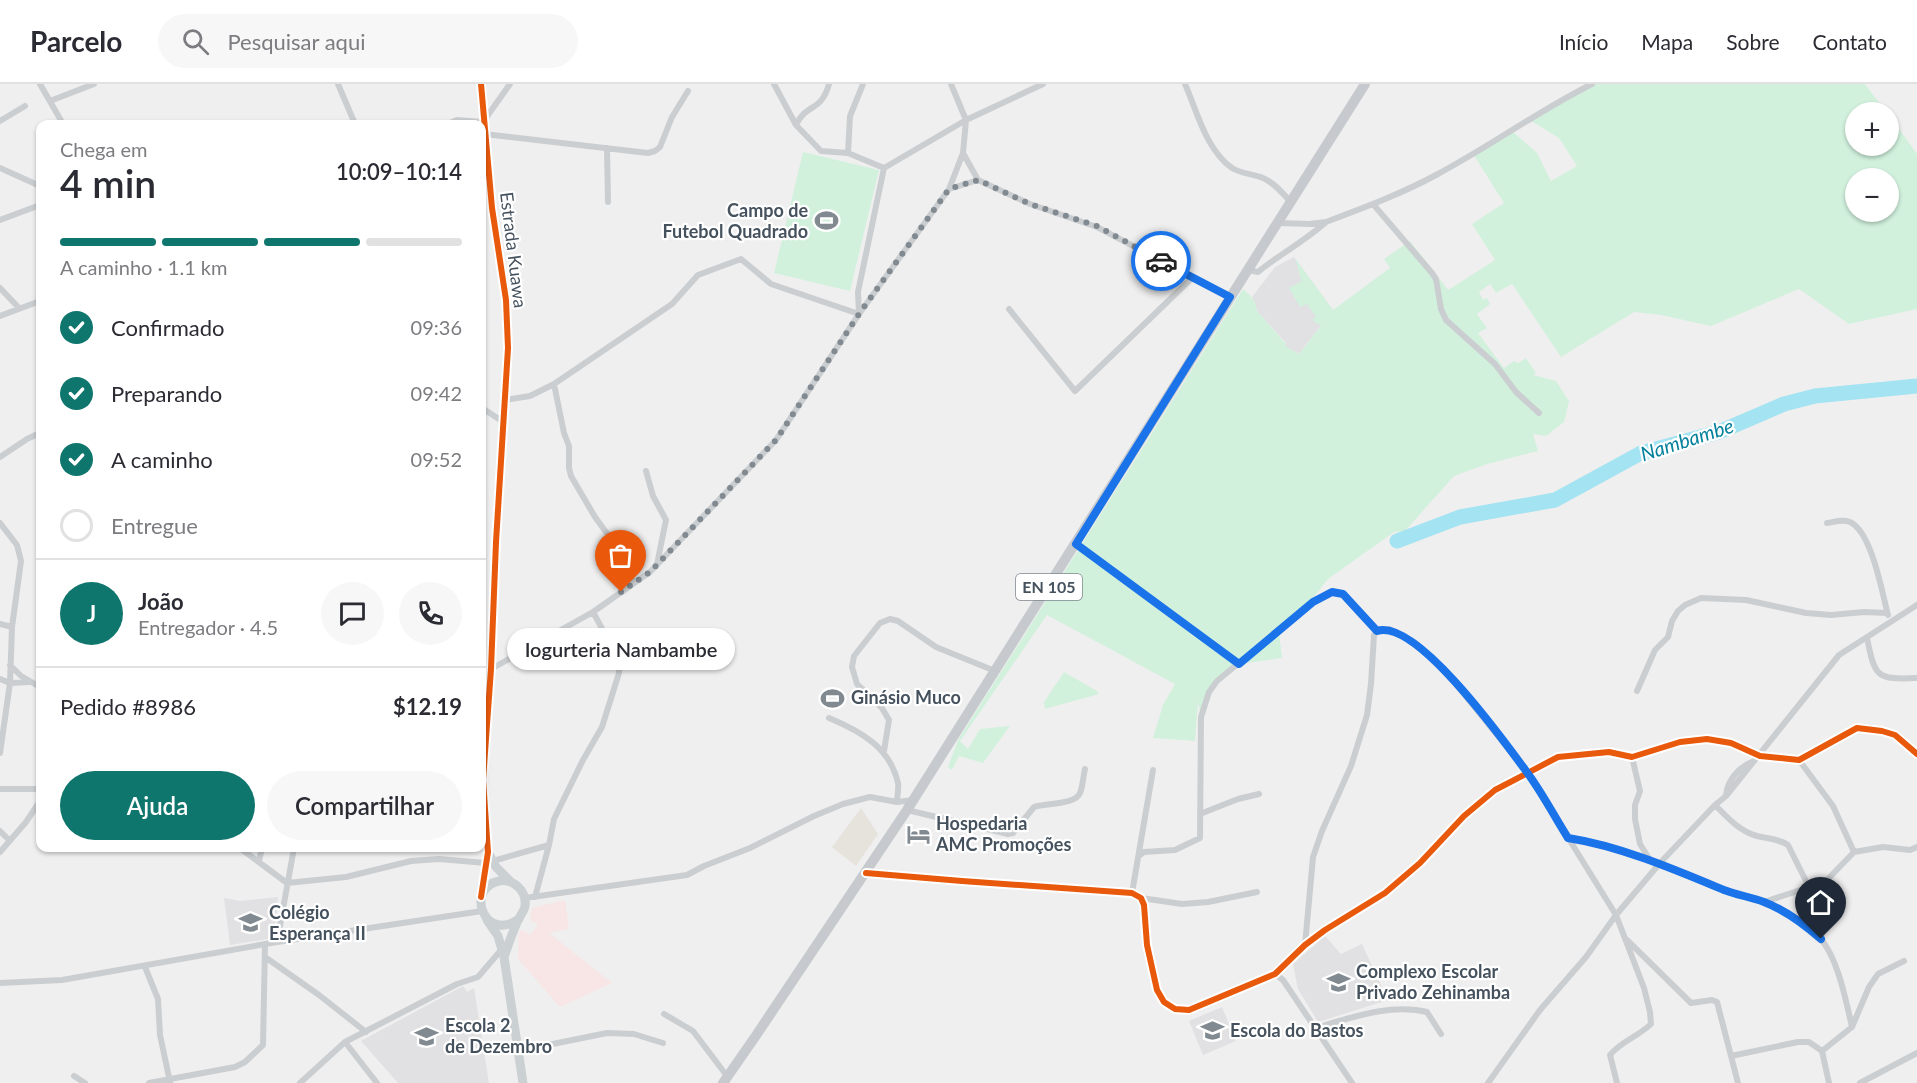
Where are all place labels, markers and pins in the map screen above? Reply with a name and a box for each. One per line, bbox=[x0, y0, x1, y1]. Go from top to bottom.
place label: Campo de Futebol Quadrado bbox=[662, 199, 808, 242]
sports icon: Campo de Futebol Quadrado bbox=[813, 208, 839, 234]
pin bbox=[595, 530, 646, 592]
callout: Iogurteria Nambambe bbox=[507, 628, 735, 670]
sports icon: Ginásio Muco bbox=[820, 685, 846, 711]
place label: Ginásio Muco bbox=[851, 686, 961, 708]
place label: Hospedaria AMC Promoções bbox=[935, 812, 1071, 855]
hotel icon: Hospedaria AMC Promoções bbox=[905, 821, 931, 847]
pin bbox=[1795, 877, 1846, 939]
place label: Colégio Esperança II bbox=[269, 901, 366, 944]
school or university icon: Colégio Esperança II bbox=[238, 910, 264, 936]
place label: Complexo Escolar Privado Zehinamba bbox=[1356, 960, 1510, 1003]
school or university icon: Complexo Escolar Privado Zehinamba bbox=[1325, 969, 1351, 995]
place label: Escola 2 de Dezembro bbox=[445, 1014, 552, 1057]
school or university icon: Escola do Bastos bbox=[1199, 1018, 1225, 1044]
place label: Escola do Bastos bbox=[1230, 1019, 1364, 1041]
school or university icon: Escola 2 de Dezembro bbox=[414, 1023, 440, 1049]

